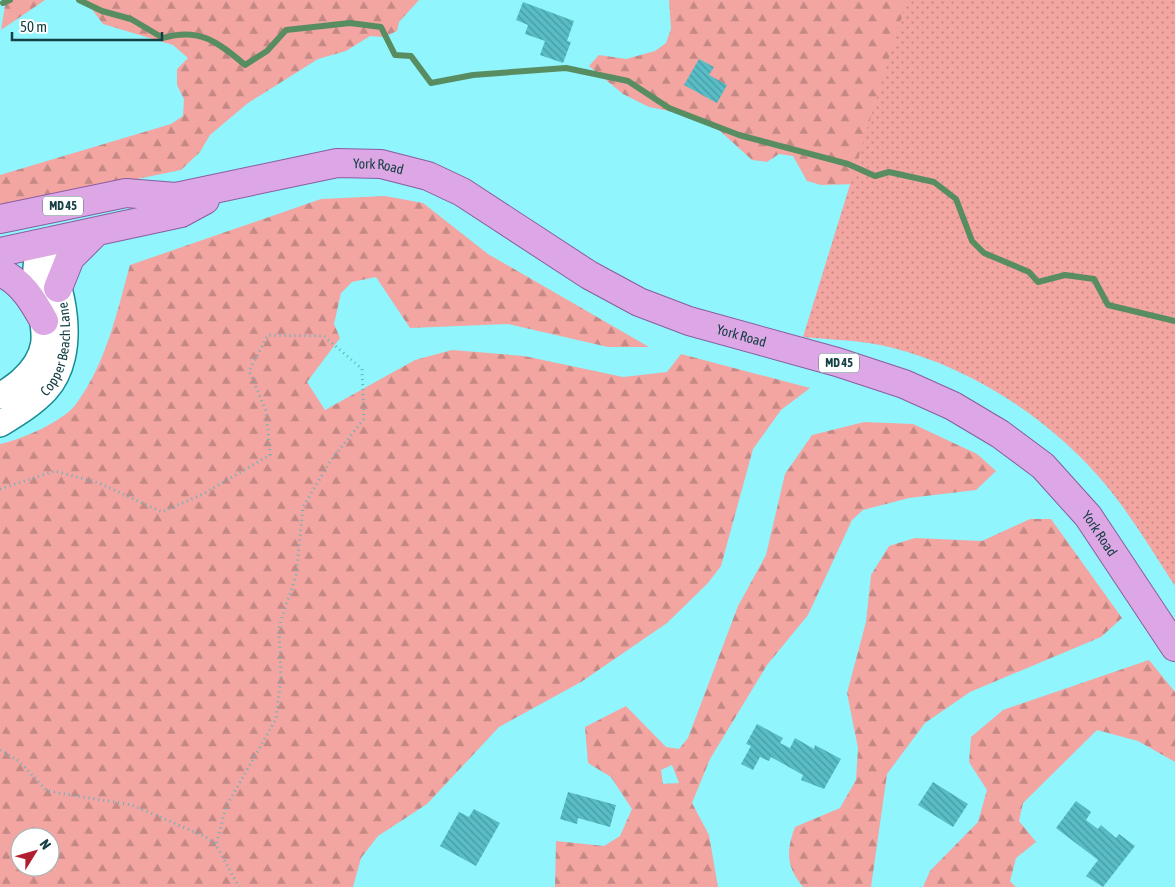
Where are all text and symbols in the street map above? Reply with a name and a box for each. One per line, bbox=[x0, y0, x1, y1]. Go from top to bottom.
scale bar bbox=[12, 10, 162, 42]
text: 50 m bbox=[20, 18, 47, 35]
street label: York Road bbox=[353, 155, 405, 177]
road number: MD 45 bbox=[43, 197, 83, 216]
street label: Copper Beach Lane bbox=[37, 301, 73, 399]
street label: York Road bbox=[715, 321, 768, 350]
road number: MD 45 bbox=[819, 353, 859, 372]
street label: York Road bbox=[1079, 507, 1120, 559]
north arrow bbox=[10, 827, 60, 877]
text: N bbox=[37, 836, 54, 852]

